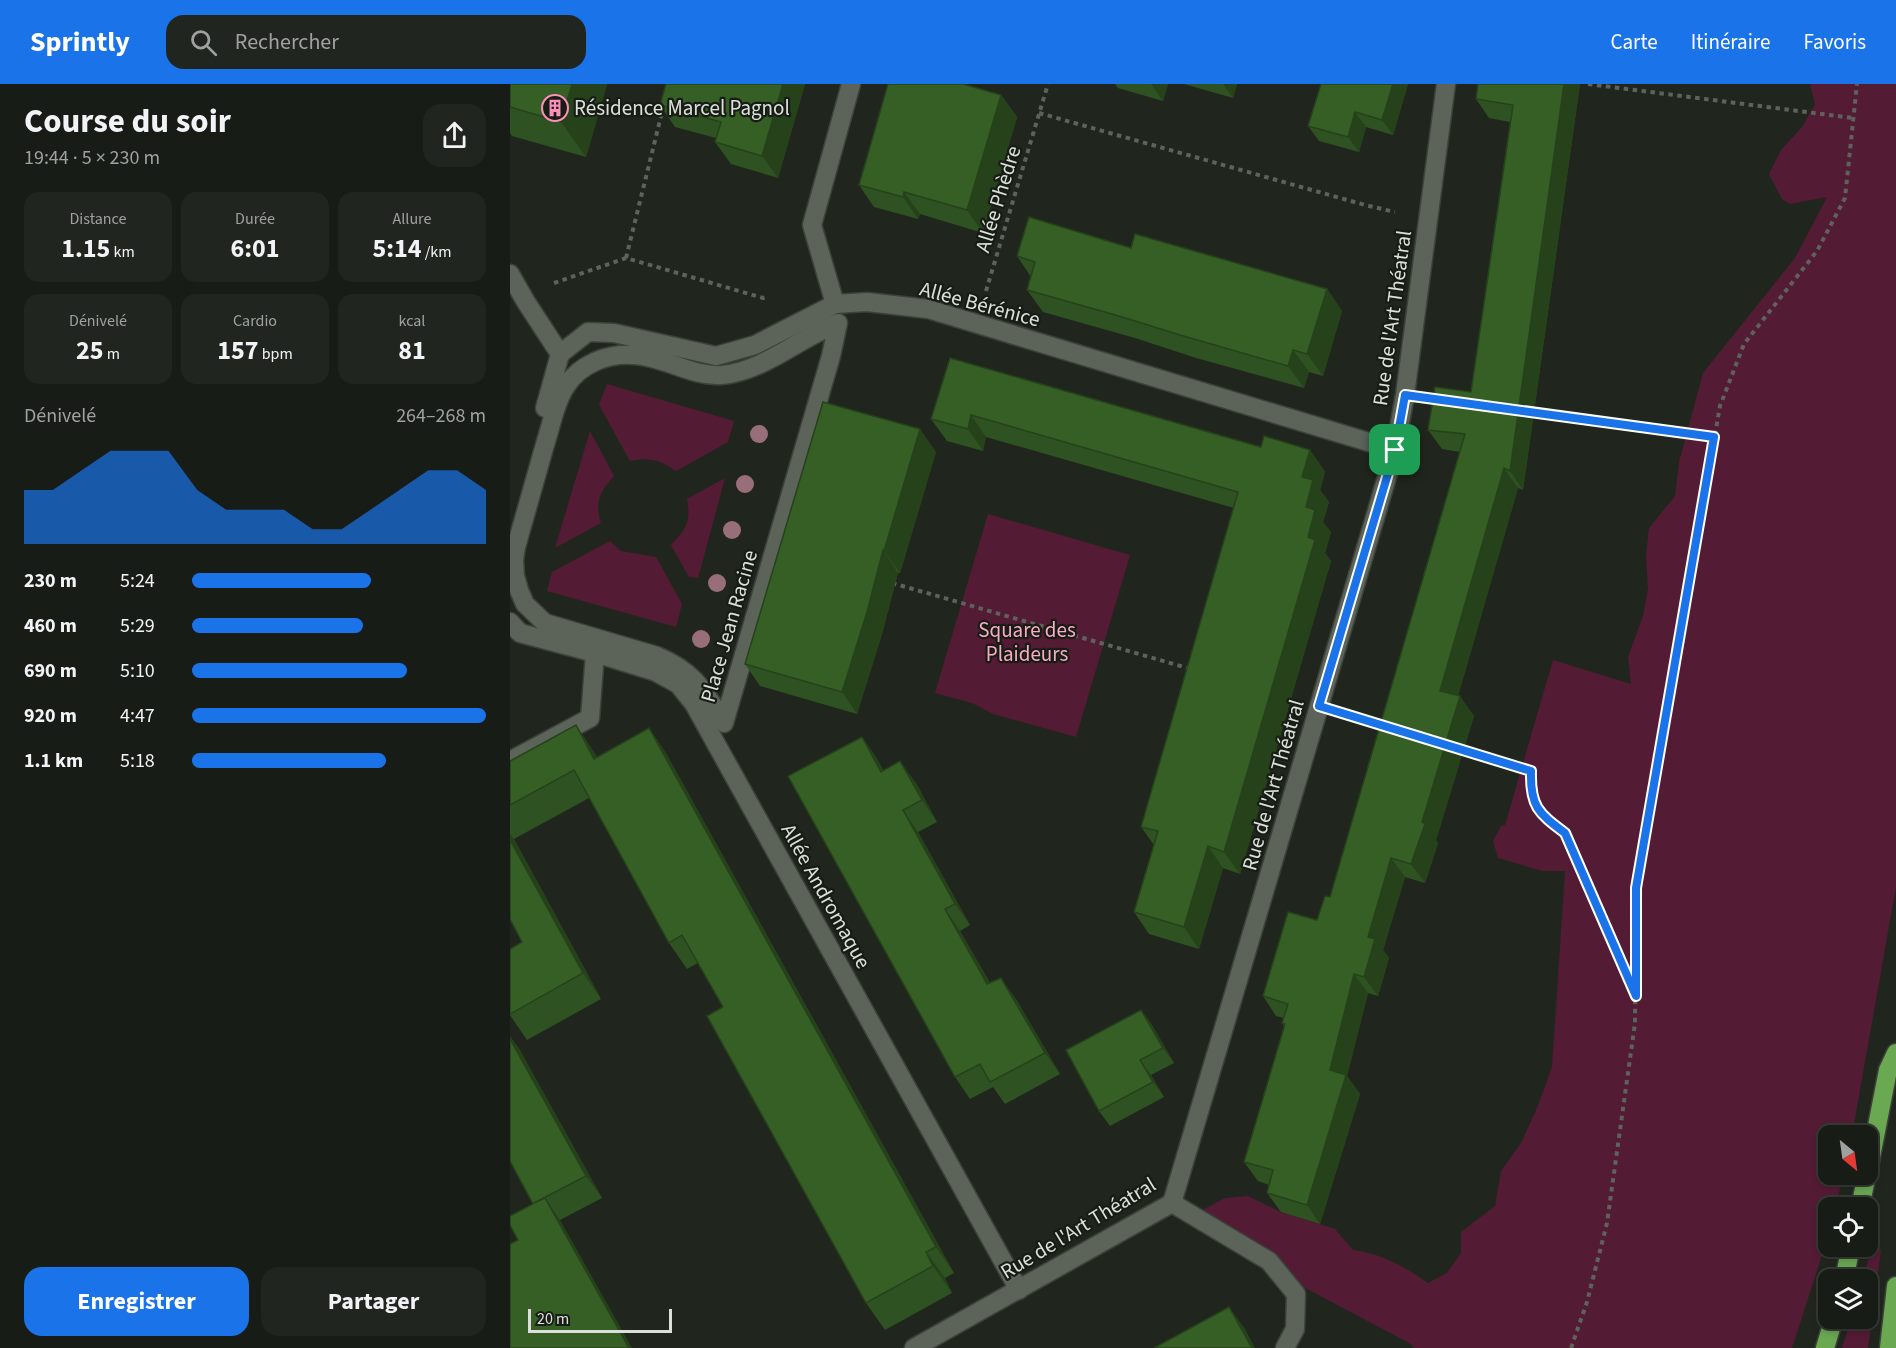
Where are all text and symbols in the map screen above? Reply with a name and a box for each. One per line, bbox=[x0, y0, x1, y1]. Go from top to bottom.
search box bbox=[166, 15, 586, 69]
text: Sprintly bbox=[30, 22, 130, 62]
icon: search bbox=[187, 26, 220, 59]
text: Rechercher bbox=[235, 26, 339, 58]
text: Carte bbox=[1611, 27, 1658, 57]
text: Itinéraire bbox=[1691, 27, 1770, 57]
text: Favoris bbox=[1803, 27, 1866, 57]
building icon: Résidence Marcel Pagnol bbox=[540, 93, 570, 123]
place label: Résidence Marcel Pagnol bbox=[574, 93, 790, 123]
text: Course du soir bbox=[24, 98, 231, 145]
button: share bbox=[423, 104, 486, 167]
street label: Allée Phèdre bbox=[968, 142, 1028, 256]
text: 19:44 · 5 × 230 m bbox=[24, 144, 160, 172]
text: Distance bbox=[70, 208, 126, 230]
text: Durée bbox=[235, 208, 275, 230]
text: Allure bbox=[393, 208, 431, 230]
street label: Rue de l'Art Théatral bbox=[1365, 228, 1419, 408]
text: 1.15 bbox=[61, 230, 110, 267]
text: 6:01 bbox=[231, 230, 279, 267]
text: 5:14 bbox=[373, 230, 422, 267]
text: km bbox=[110, 241, 135, 263]
text: /km bbox=[422, 241, 451, 263]
street label: Allée Bérénice bbox=[916, 274, 1044, 334]
text: Dénivelé bbox=[69, 310, 127, 332]
text: Cardio bbox=[233, 310, 277, 332]
text: kcal bbox=[399, 310, 425, 332]
text: 25 bbox=[76, 332, 104, 369]
text: 157 bbox=[217, 332, 258, 369]
text: 81 bbox=[398, 332, 426, 369]
text: m bbox=[104, 343, 120, 365]
text: bpm bbox=[258, 343, 293, 365]
text: Dénivelé bbox=[24, 402, 96, 430]
text: 264–268 m bbox=[396, 402, 486, 430]
pin bbox=[1369, 424, 1420, 475]
icon: arrive bbox=[1378, 433, 1411, 466]
street label: Place Jean Racine bbox=[693, 546, 765, 706]
text: 230 m bbox=[24, 567, 77, 595]
text: 5:24 bbox=[120, 567, 155, 595]
text: 460 m bbox=[24, 612, 77, 640]
text: 5:29 bbox=[120, 612, 155, 640]
park label: Square des Plaideurs bbox=[978, 615, 1076, 669]
text: 690 m bbox=[24, 657, 77, 685]
text: 5:10 bbox=[120, 657, 155, 685]
street label: Rue de l'Art Théatral bbox=[1234, 696, 1312, 874]
text: 920 m bbox=[24, 702, 77, 730]
text: 4:47 bbox=[120, 702, 155, 730]
text: 1.1 km bbox=[24, 747, 83, 775]
text: 5:18 bbox=[120, 747, 155, 775]
street label: Allée Andromaque bbox=[774, 818, 878, 974]
north arrow bbox=[1818, 1125, 1878, 1185]
map controls bbox=[1818, 1125, 1878, 1329]
street label: Rue de l'Art Théatral bbox=[995, 1170, 1161, 1286]
button: locate bbox=[1818, 1197, 1878, 1257]
button: Enregistrer bbox=[24, 1267, 249, 1336]
button: Partager bbox=[261, 1267, 486, 1336]
button: layers bbox=[1818, 1269, 1878, 1329]
scale bar bbox=[528, 1306, 672, 1334]
text: 20 m bbox=[537, 1308, 569, 1330]

